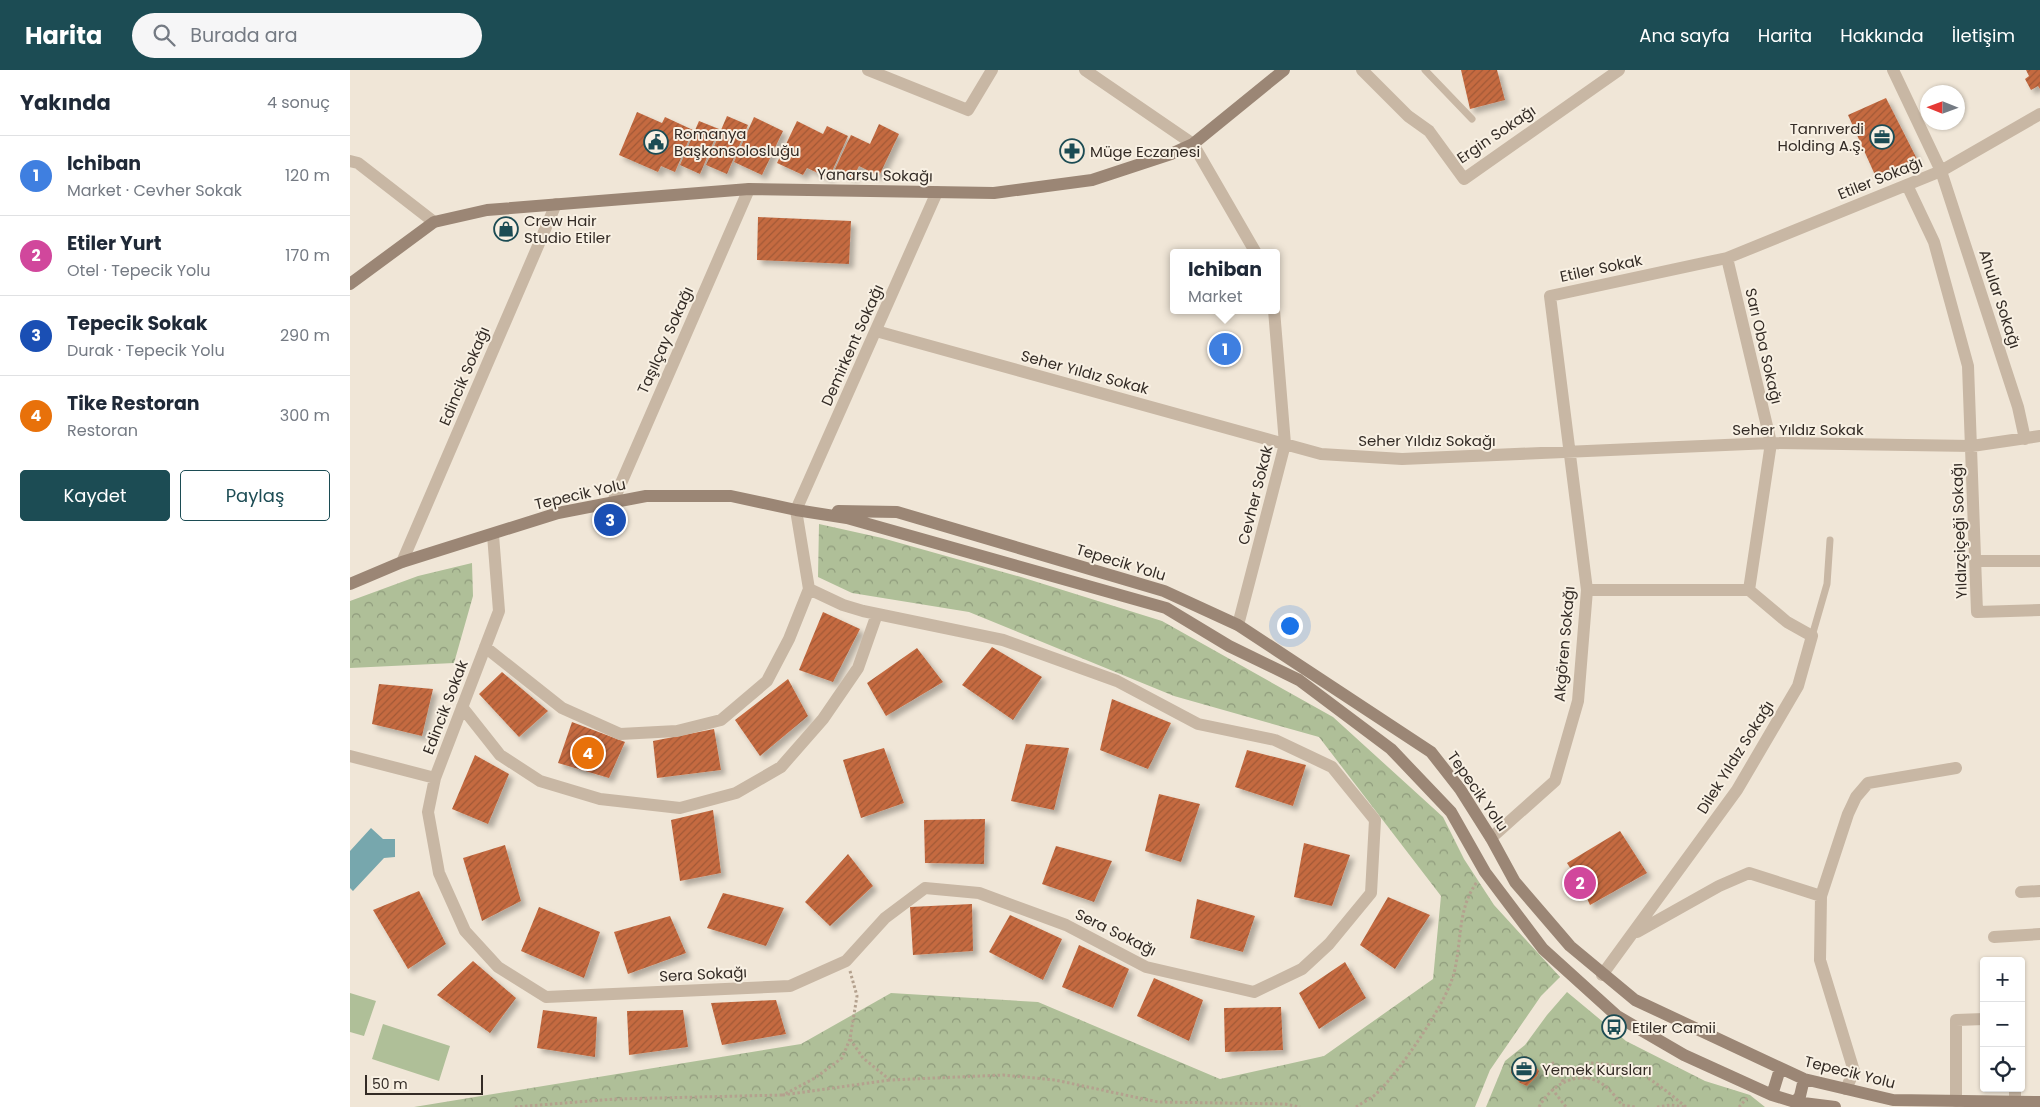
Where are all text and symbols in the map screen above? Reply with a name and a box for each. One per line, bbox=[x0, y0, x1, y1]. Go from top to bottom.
search box bbox=[132, 13, 482, 58]
text: Harita bbox=[25, 19, 102, 52]
icon: search bbox=[150, 21, 178, 49]
text: Burada ara bbox=[190, 22, 298, 49]
text: Ana sayfa bbox=[1639, 23, 1730, 48]
text: Harita bbox=[1758, 23, 1812, 48]
text: Hakkında bbox=[1840, 23, 1924, 48]
text: İletişim bbox=[1952, 23, 2015, 48]
north arrow bbox=[1920, 85, 1965, 130]
text: Yakında bbox=[20, 88, 111, 117]
text: 4 sonuç bbox=[267, 91, 330, 114]
street label: Ergin Sokağı bbox=[1452, 100, 1540, 168]
place label: Tanrıverdi Holding A.Ş. bbox=[1778, 118, 1864, 156]
place label: Romanya Başkonsolosluğu bbox=[674, 123, 800, 161]
office icon: Tanrıverdi Holding A.Ş. bbox=[1869, 124, 1895, 150]
public building icon: Romanya Başkonsolosluğu bbox=[643, 129, 669, 155]
pharmacy icon: Müge Eczanesi bbox=[1059, 138, 1085, 164]
place label: Müge Eczanesi bbox=[1090, 141, 1200, 162]
text: Ichiban bbox=[67, 150, 141, 177]
street label: Etiler Sokağı bbox=[1835, 151, 1925, 205]
street label: Yanarsu Sokağı bbox=[817, 163, 933, 187]
text: 1 bbox=[33, 164, 39, 187]
text: 120 m bbox=[285, 164, 330, 187]
text: Market · Cevher Sokak bbox=[67, 179, 242, 202]
place label: Crew Hair Studio Etiler bbox=[524, 210, 611, 248]
shop icon: Crew Hair Studio Etiler bbox=[493, 216, 519, 242]
text: Etiler Yurt bbox=[67, 230, 161, 257]
text: 2 bbox=[31, 244, 41, 267]
text: 170 m bbox=[285, 244, 330, 267]
street label: Ahular Sokağı bbox=[1974, 247, 2026, 351]
popup bbox=[1170, 249, 1280, 314]
street label: Etiler Sokak bbox=[1558, 249, 1644, 287]
text: Ichiban bbox=[1188, 256, 1262, 283]
text: Otel · Tepecik Yolu bbox=[67, 259, 210, 282]
street label: Demirkent Sokağı bbox=[816, 281, 888, 409]
street label: Taşılçay Sokağı bbox=[632, 283, 698, 397]
text: Market bbox=[1188, 285, 1242, 308]
street label: Sarı Oba Sokağı bbox=[1740, 286, 1788, 406]
text: Tepecik Sokak bbox=[67, 310, 208, 337]
street label: Edincik Sokağı bbox=[434, 323, 494, 429]
text: 3 bbox=[31, 324, 41, 347]
text: 290 m bbox=[280, 324, 330, 347]
pin: 1 bbox=[1209, 330, 1241, 368]
text: Durak · Tepecik Yolu bbox=[67, 339, 225, 362]
street label: Seher Yıldız Sokak bbox=[1019, 345, 1151, 399]
text: Tike Restoran bbox=[67, 390, 200, 417]
text: 4 bbox=[31, 404, 41, 427]
text: 300 m bbox=[280, 404, 330, 427]
text: Restoran bbox=[67, 419, 138, 442]
street label: Seher Yıldız Sokak bbox=[1732, 419, 1864, 440]
street label: Seher Yıldız Sokağı bbox=[1358, 430, 1496, 451]
street label: Cevher Sokak bbox=[1232, 443, 1278, 547]
street label: Yıldızçiçeği Sokağı bbox=[1946, 463, 1972, 599]
button: Kaydet bbox=[20, 470, 170, 521]
button: Paylaş bbox=[180, 470, 330, 521]
street label: Tepecik Yolu bbox=[532, 473, 628, 515]
pin: 3 bbox=[594, 501, 626, 539]
street label: Tepecik Yolu bbox=[1073, 538, 1169, 586]
street label: Akgören Sokağı bbox=[1548, 585, 1580, 703]
your location bbox=[1277, 613, 1303, 639]
street label: Edincik Sokak bbox=[417, 656, 473, 757]
street label: Dilek Yıldız Sokağı bbox=[1692, 696, 1778, 818]
pin: 4 bbox=[572, 734, 604, 772]
street label: Tepecik Yolu bbox=[1443, 747, 1513, 835]
pin: 2 bbox=[1564, 864, 1596, 902]
street label: Sera Sokağı bbox=[1072, 903, 1160, 961]
map controls bbox=[1980, 957, 2025, 1092]
button: + bbox=[1980, 957, 2025, 1002]
street label: Sera Sokağı bbox=[659, 961, 747, 987]
button: − bbox=[1980, 1002, 2025, 1047]
bus stop icon: Etiler Camii bbox=[1601, 1014, 1627, 1040]
place label: Etiler Camii bbox=[1632, 1017, 1716, 1038]
button: locate bbox=[1980, 1047, 2025, 1092]
street label: Tepecik Yolu bbox=[1802, 1051, 1898, 1093]
office icon: Yemek Kursları bbox=[1511, 1056, 1537, 1082]
place label: Yemek Kursları bbox=[1542, 1059, 1652, 1080]
scale bar bbox=[365, 1072, 482, 1095]
text: 50 m bbox=[372, 1074, 408, 1094]

